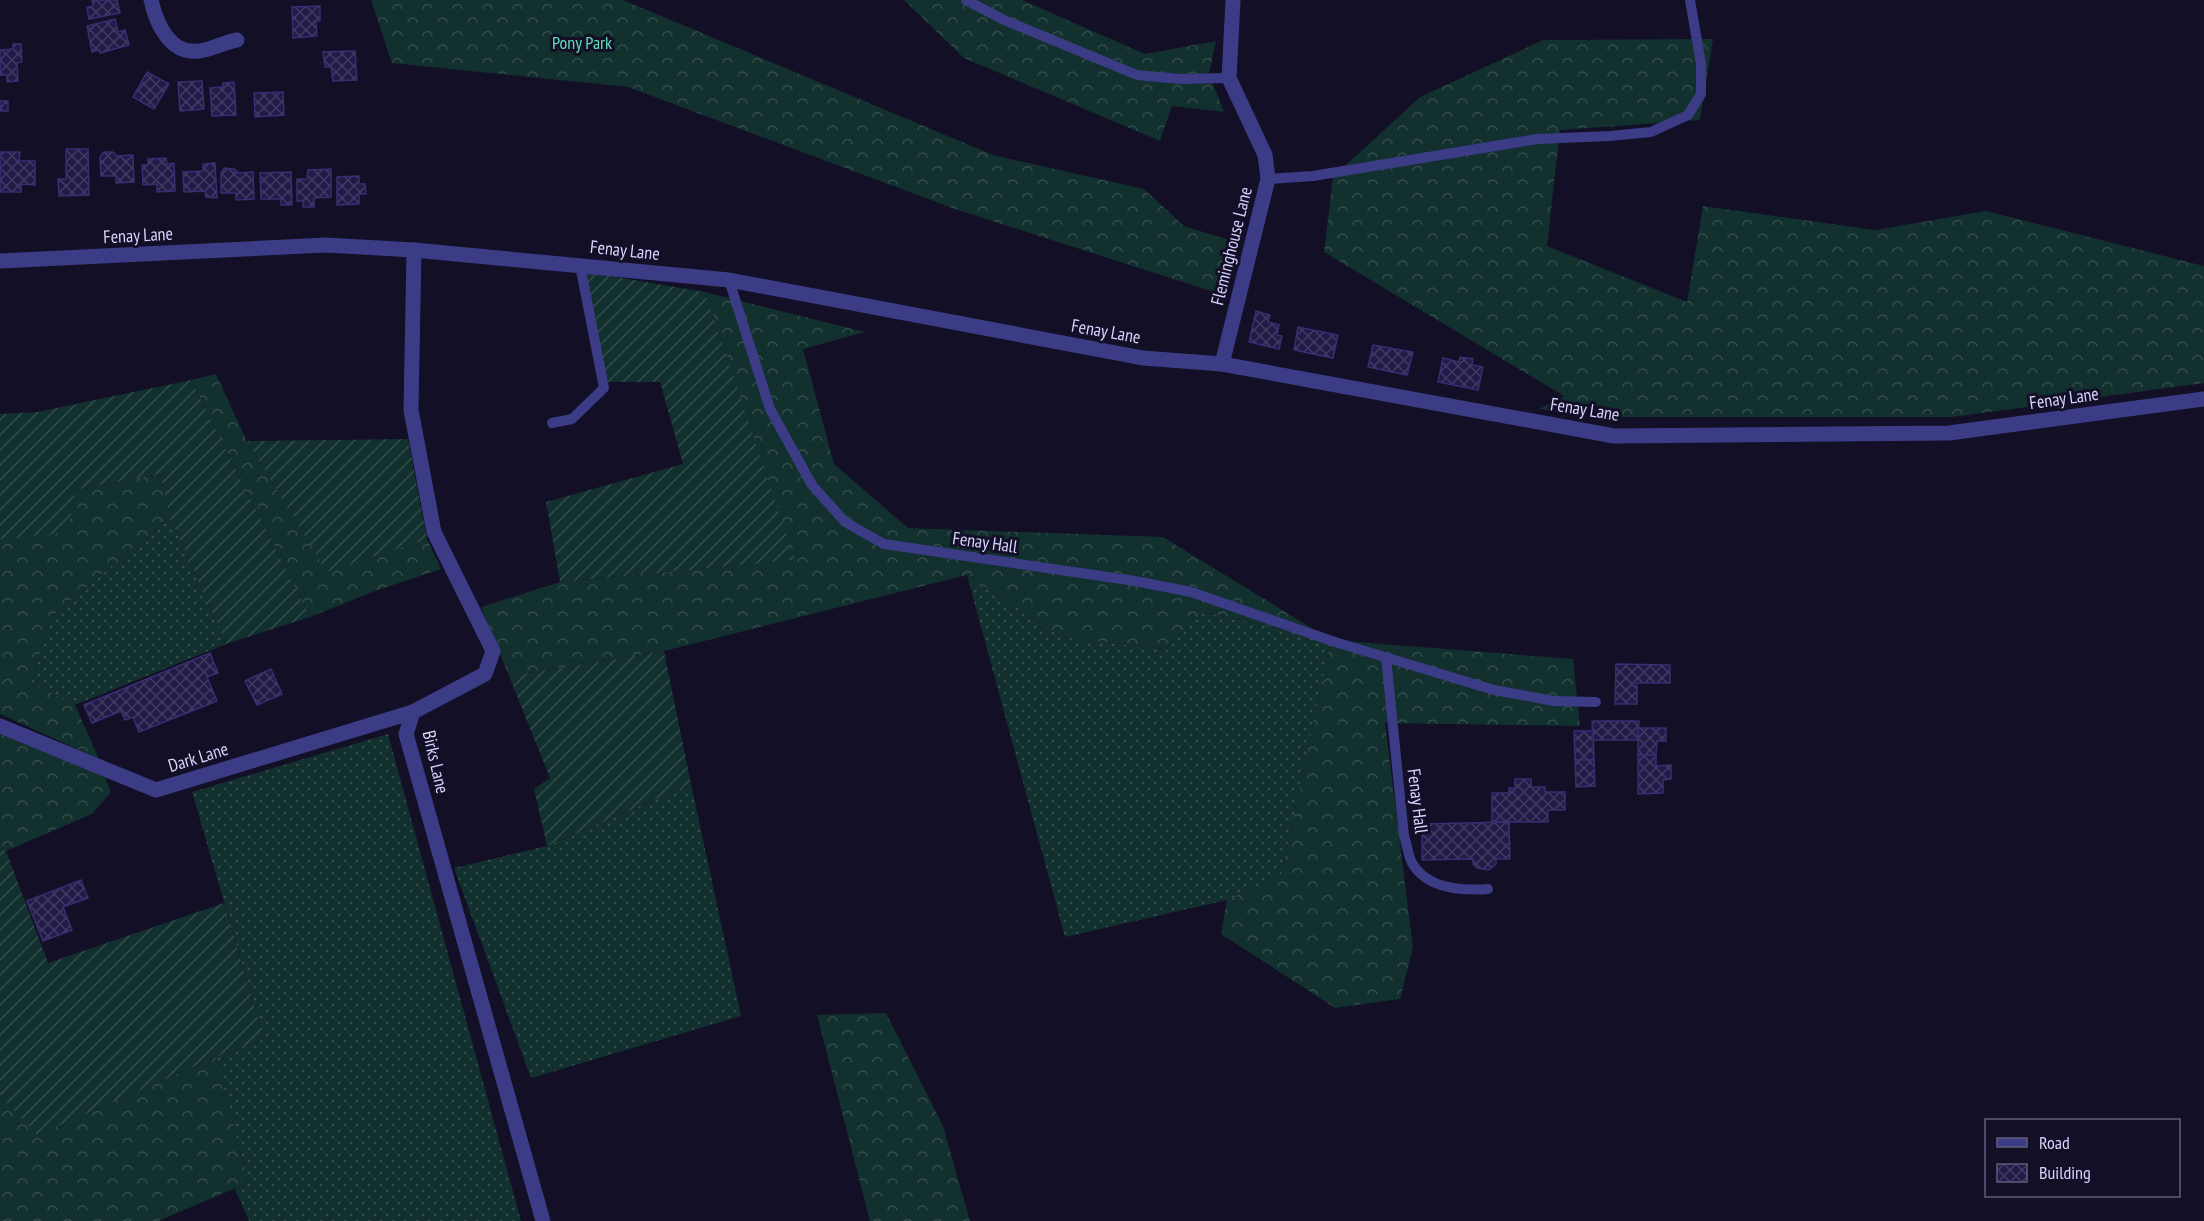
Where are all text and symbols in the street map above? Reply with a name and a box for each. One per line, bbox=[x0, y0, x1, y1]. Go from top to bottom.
park label: Pony Park bbox=[552, 31, 612, 54]
street label: Fleminghouse Lane bbox=[1205, 185, 1257, 307]
street label: Fenay Lane bbox=[103, 222, 173, 248]
street label: Fenay Lane bbox=[589, 235, 661, 265]
street label: Fenay Lane bbox=[1070, 314, 1142, 348]
street label: Fenay Lane bbox=[2028, 382, 2100, 414]
street label: Fenay Lane bbox=[1549, 392, 1621, 426]
street label: Fenay Hall bbox=[951, 526, 1020, 558]
street label: Birks Lane bbox=[418, 728, 454, 796]
street label: Dark Lane bbox=[165, 737, 231, 777]
street label: Fenay Hall bbox=[1403, 767, 1433, 836]
legend bbox=[1985, 1119, 2180, 1197]
text: Road bbox=[2039, 1131, 2070, 1154]
text: Building bbox=[2039, 1161, 2091, 1184]

